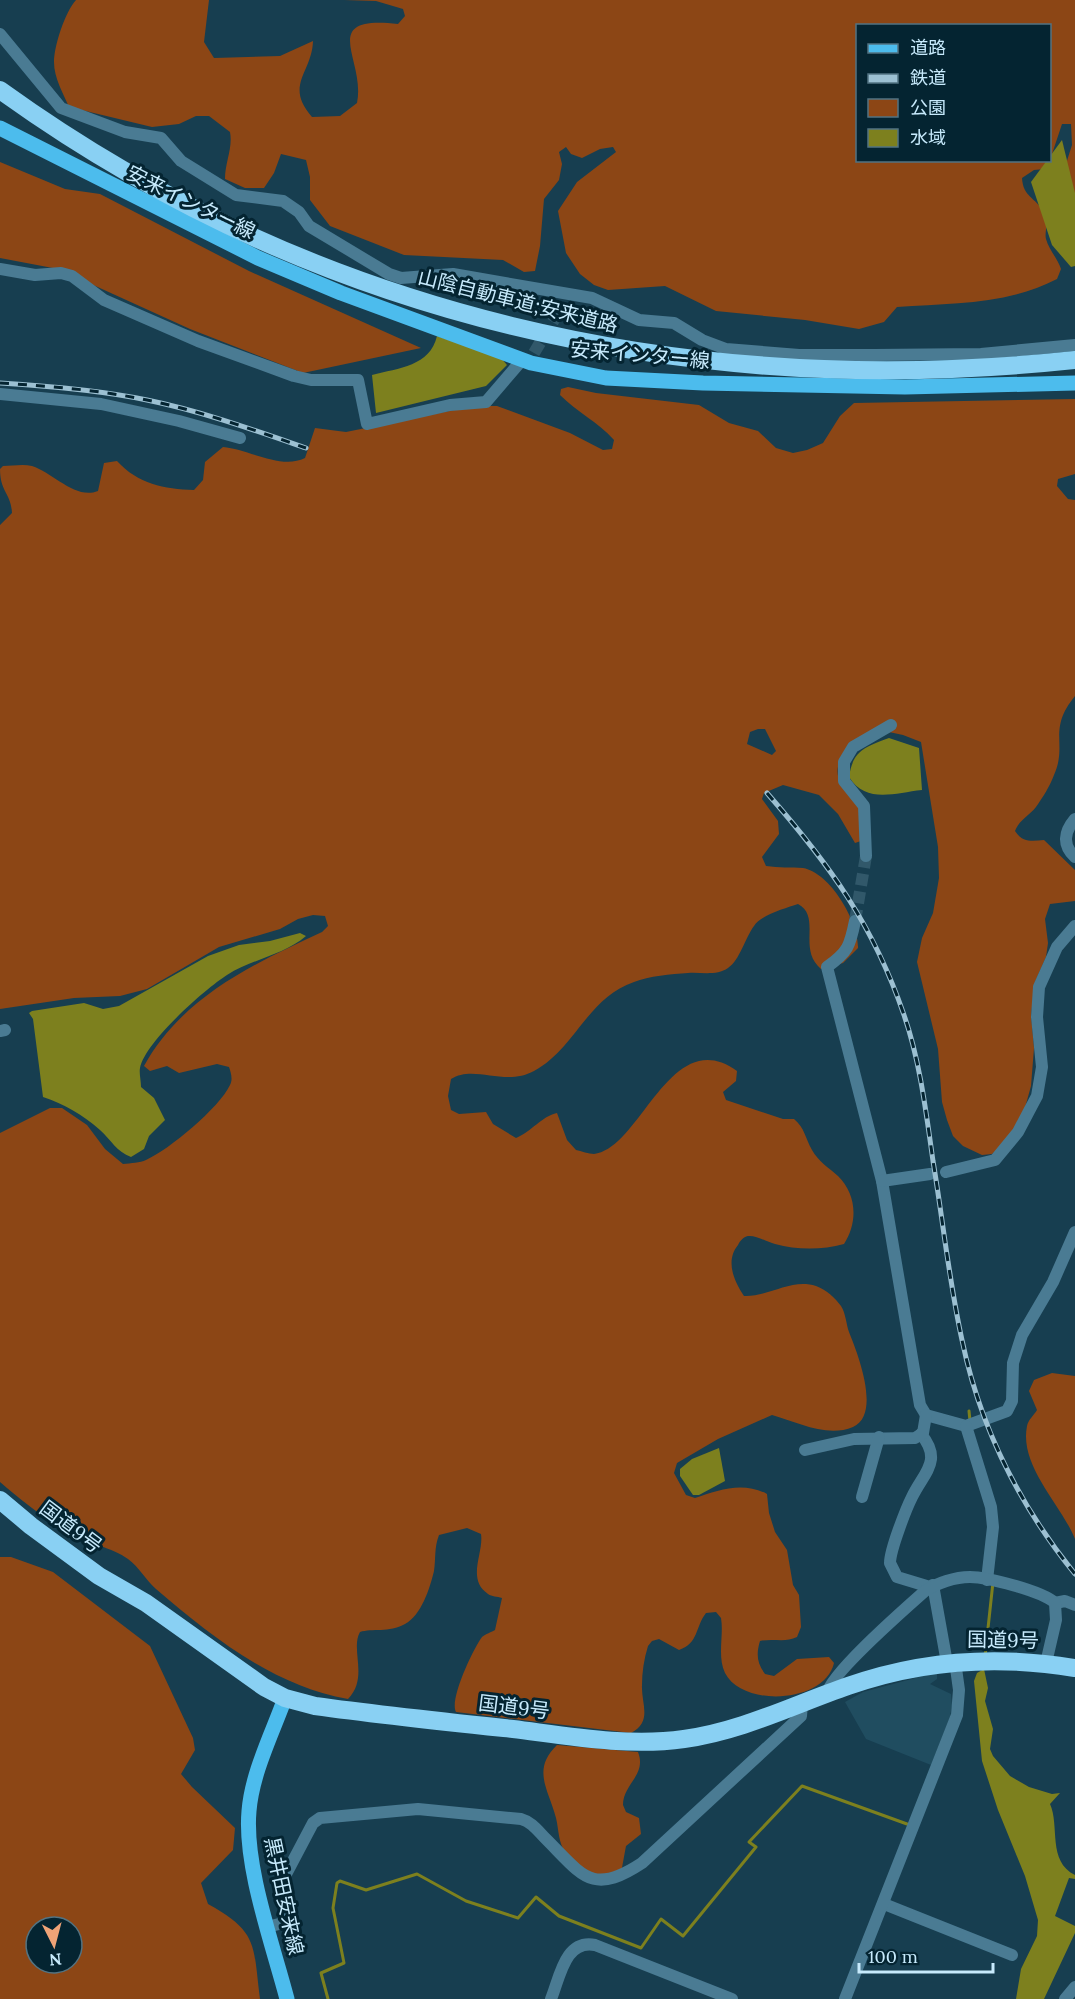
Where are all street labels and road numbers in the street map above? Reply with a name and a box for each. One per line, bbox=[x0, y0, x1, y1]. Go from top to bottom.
street label: 安来インター線 bbox=[123, 160, 260, 243]
street label: 山陰自動車道;安来道路 bbox=[416, 264, 621, 337]
street label: 安来インター線 bbox=[569, 336, 711, 373]
street label: 国道9号 bbox=[35, 1495, 107, 1558]
street label: 国道9号 bbox=[967, 1626, 1039, 1653]
street label: 国道9号 bbox=[477, 1690, 551, 1723]
street label: 黒井田安来線 bbox=[260, 1835, 309, 1957]

